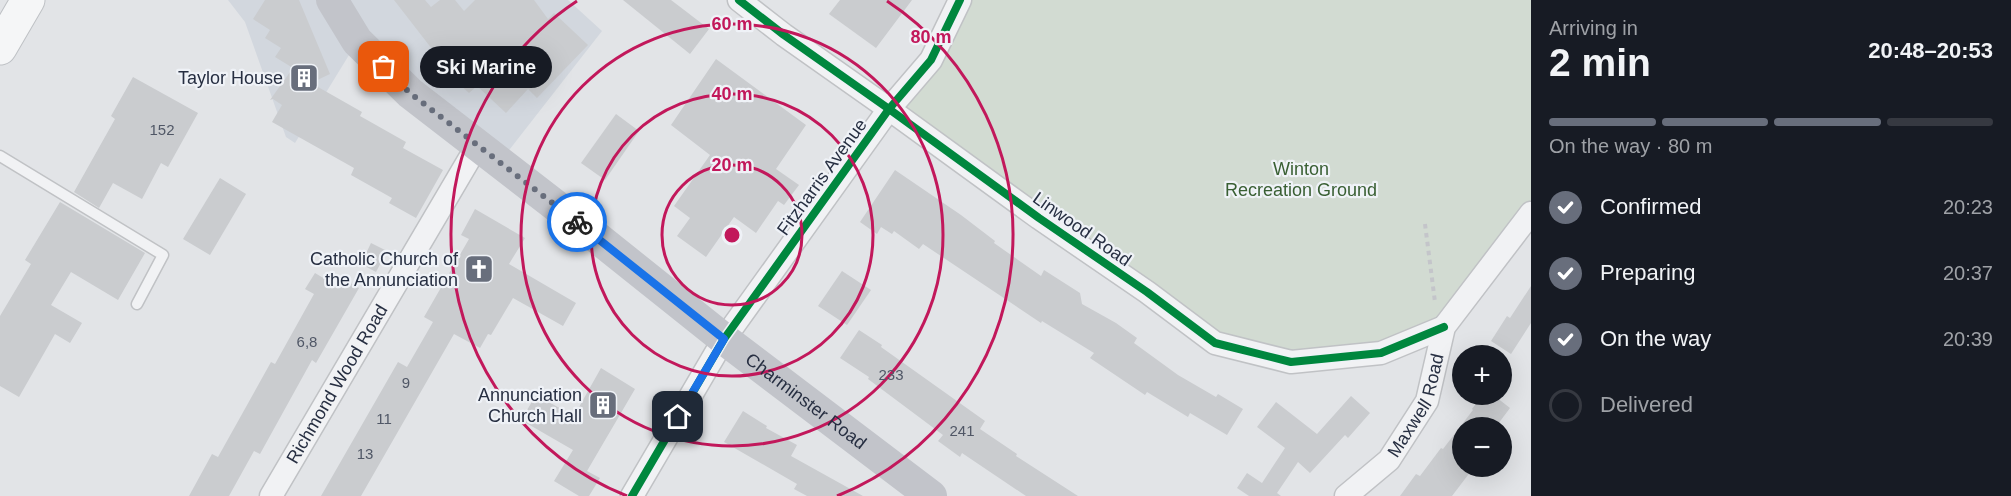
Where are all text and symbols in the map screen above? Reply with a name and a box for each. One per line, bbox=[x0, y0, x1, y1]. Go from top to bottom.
text: 60 m bbox=[711, 14, 753, 34]
text: Arriving in bbox=[1549, 17, 1638, 39]
text: 80 m bbox=[910, 27, 952, 47]
text: 20:48–20:53 bbox=[1868, 38, 1993, 63]
pin bbox=[358, 41, 409, 92]
text: 2 min bbox=[1549, 41, 1651, 84]
callout: Ski Marine bbox=[420, 46, 552, 88]
icon: bag bbox=[367, 50, 400, 83]
text: Ski Marine bbox=[436, 56, 536, 78]
building icon: Taylor House bbox=[288, 62, 320, 94]
place label: Taylor House bbox=[178, 68, 283, 88]
text: 40 m bbox=[711, 84, 753, 104]
street label: Fitzharris Avenue bbox=[773, 115, 871, 239]
house number: 152 bbox=[149, 121, 175, 138]
text: On the way · 80 m bbox=[1549, 135, 1712, 157]
text: 20 m bbox=[711, 155, 753, 175]
park label: Winton Recreation Ground bbox=[1225, 159, 1377, 200]
street label: Linwood Road bbox=[1029, 188, 1135, 270]
icon: check bbox=[1549, 191, 1582, 224]
courier bbox=[547, 192, 607, 252]
text: Confirmed bbox=[1600, 194, 1701, 219]
text: 20:23 bbox=[1943, 196, 1993, 218]
icon: bike bbox=[561, 206, 594, 239]
centre of rings bbox=[722, 225, 742, 245]
place label: Catholic Church of the Annunciation bbox=[310, 249, 459, 290]
church icon: Catholic Church of the Annunciation bbox=[463, 253, 495, 285]
icon: check bbox=[1549, 257, 1582, 290]
text: Preparing bbox=[1600, 260, 1695, 285]
text: 20:37 bbox=[1943, 262, 1993, 284]
street label: Richmond Wood Road bbox=[282, 301, 391, 467]
icon: check bbox=[1549, 323, 1582, 356]
text: On the way bbox=[1600, 326, 1711, 351]
text: 20:39 bbox=[1943, 328, 1993, 350]
house number: 6,8 bbox=[297, 333, 317, 350]
map controls bbox=[1452, 345, 1512, 477]
button: + bbox=[1452, 345, 1512, 405]
street label: Charminster Road bbox=[742, 349, 870, 453]
street label: Maxwell Road bbox=[1384, 352, 1448, 461]
house number: 233 bbox=[878, 366, 904, 383]
house number: 9 bbox=[402, 374, 410, 391]
place label: Annunciation Church Hall bbox=[478, 385, 582, 426]
building icon: Annunciation Church Hall bbox=[587, 389, 619, 421]
pin bbox=[652, 391, 703, 442]
text: Delivered bbox=[1600, 392, 1693, 417]
icon: home bbox=[661, 400, 694, 433]
house number: 11 bbox=[376, 410, 392, 427]
button: − bbox=[1452, 417, 1512, 477]
house number: 241 bbox=[949, 422, 975, 439]
house number: 13 bbox=[357, 445, 373, 462]

